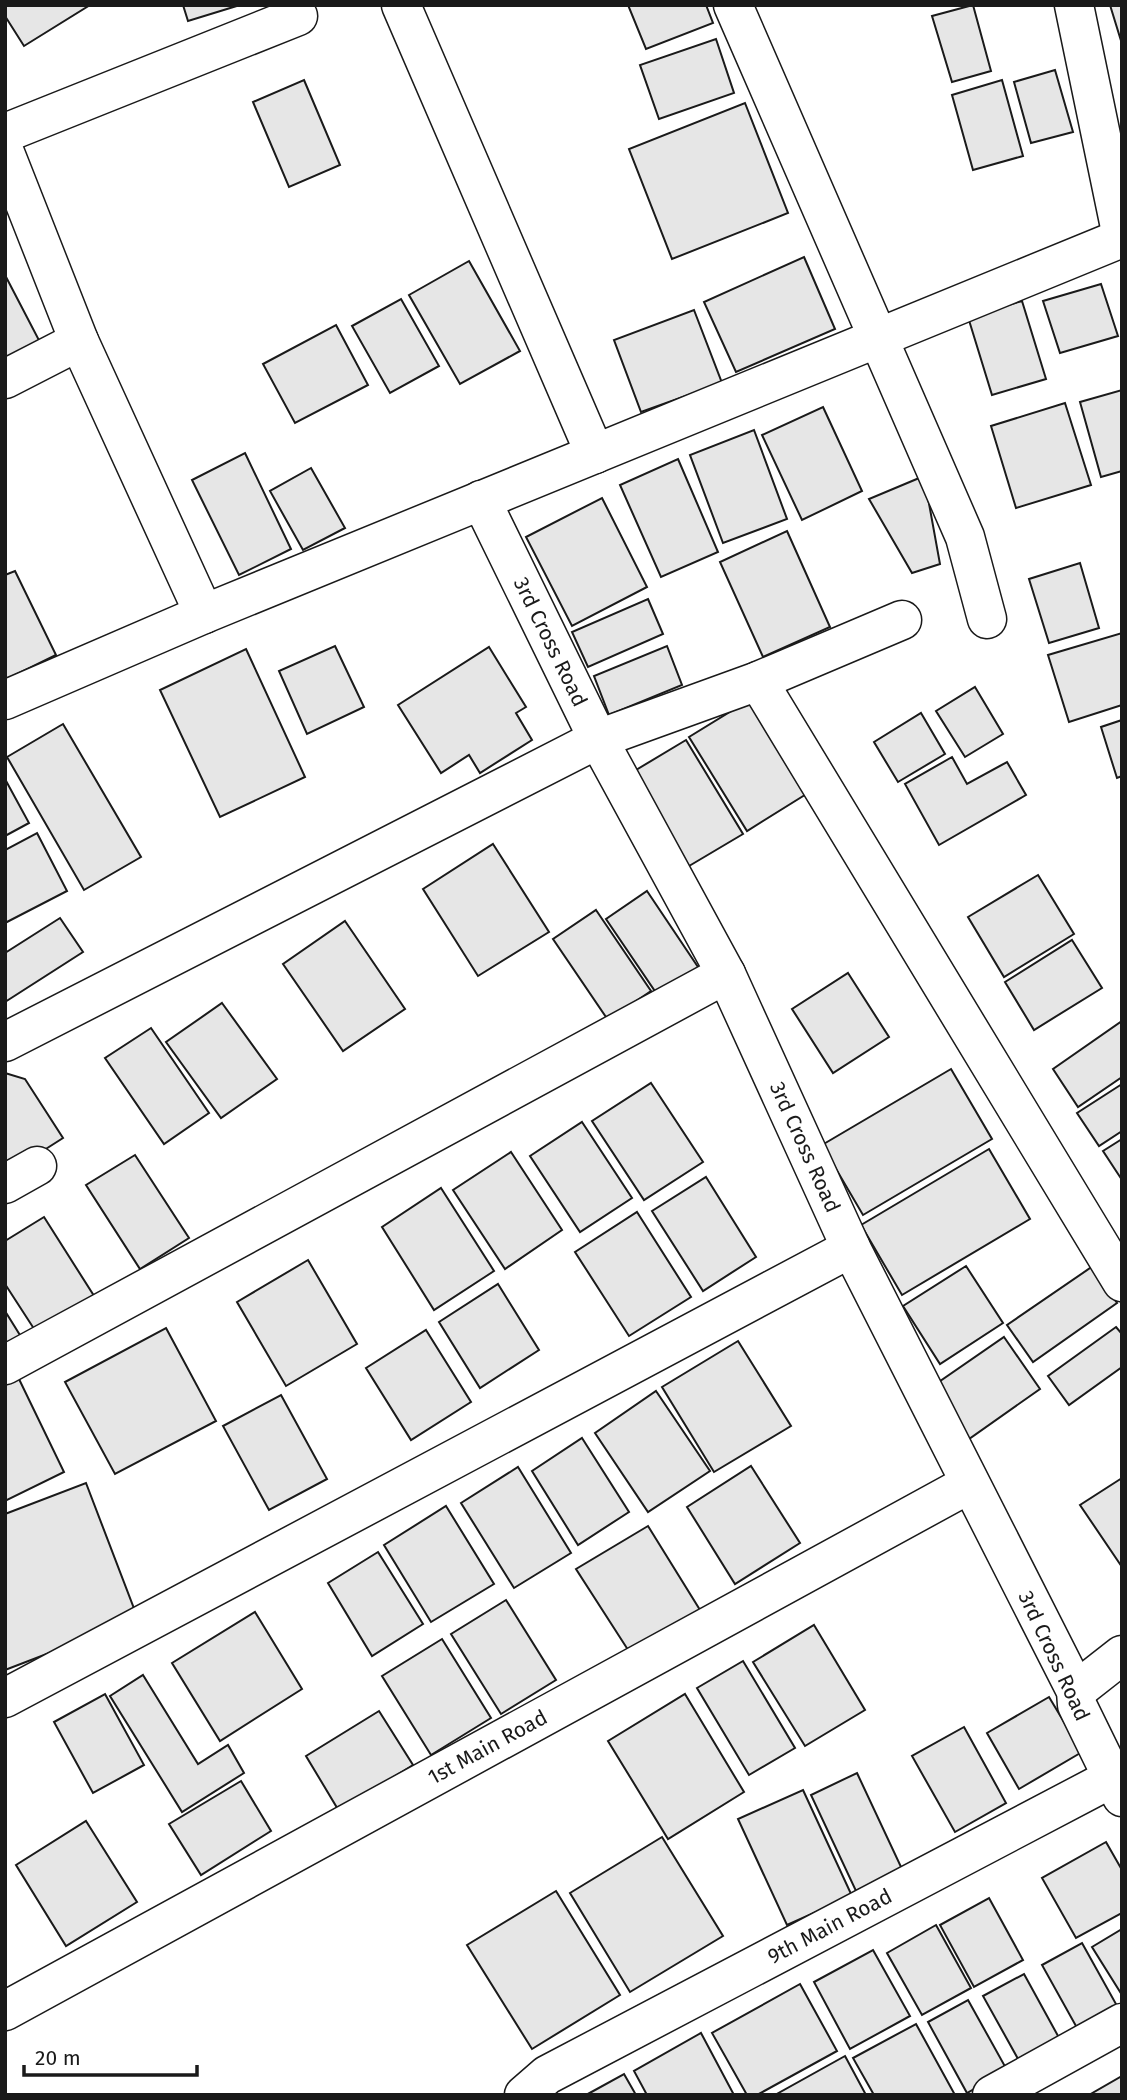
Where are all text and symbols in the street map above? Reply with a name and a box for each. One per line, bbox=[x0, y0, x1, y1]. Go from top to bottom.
street label: 3rd Cross Road bbox=[508, 573, 593, 711]
street label: 3rd Cross Road bbox=[764, 1078, 846, 1217]
street label: 3rd Cross Road bbox=[1012, 1587, 1096, 1725]
street label: 1st Main Road bbox=[423, 1704, 552, 1790]
street label: 9th Main Road bbox=[763, 1883, 896, 1970]
scale bar bbox=[24, 2034, 198, 2078]
text: 20 m bbox=[35, 2045, 81, 2071]

